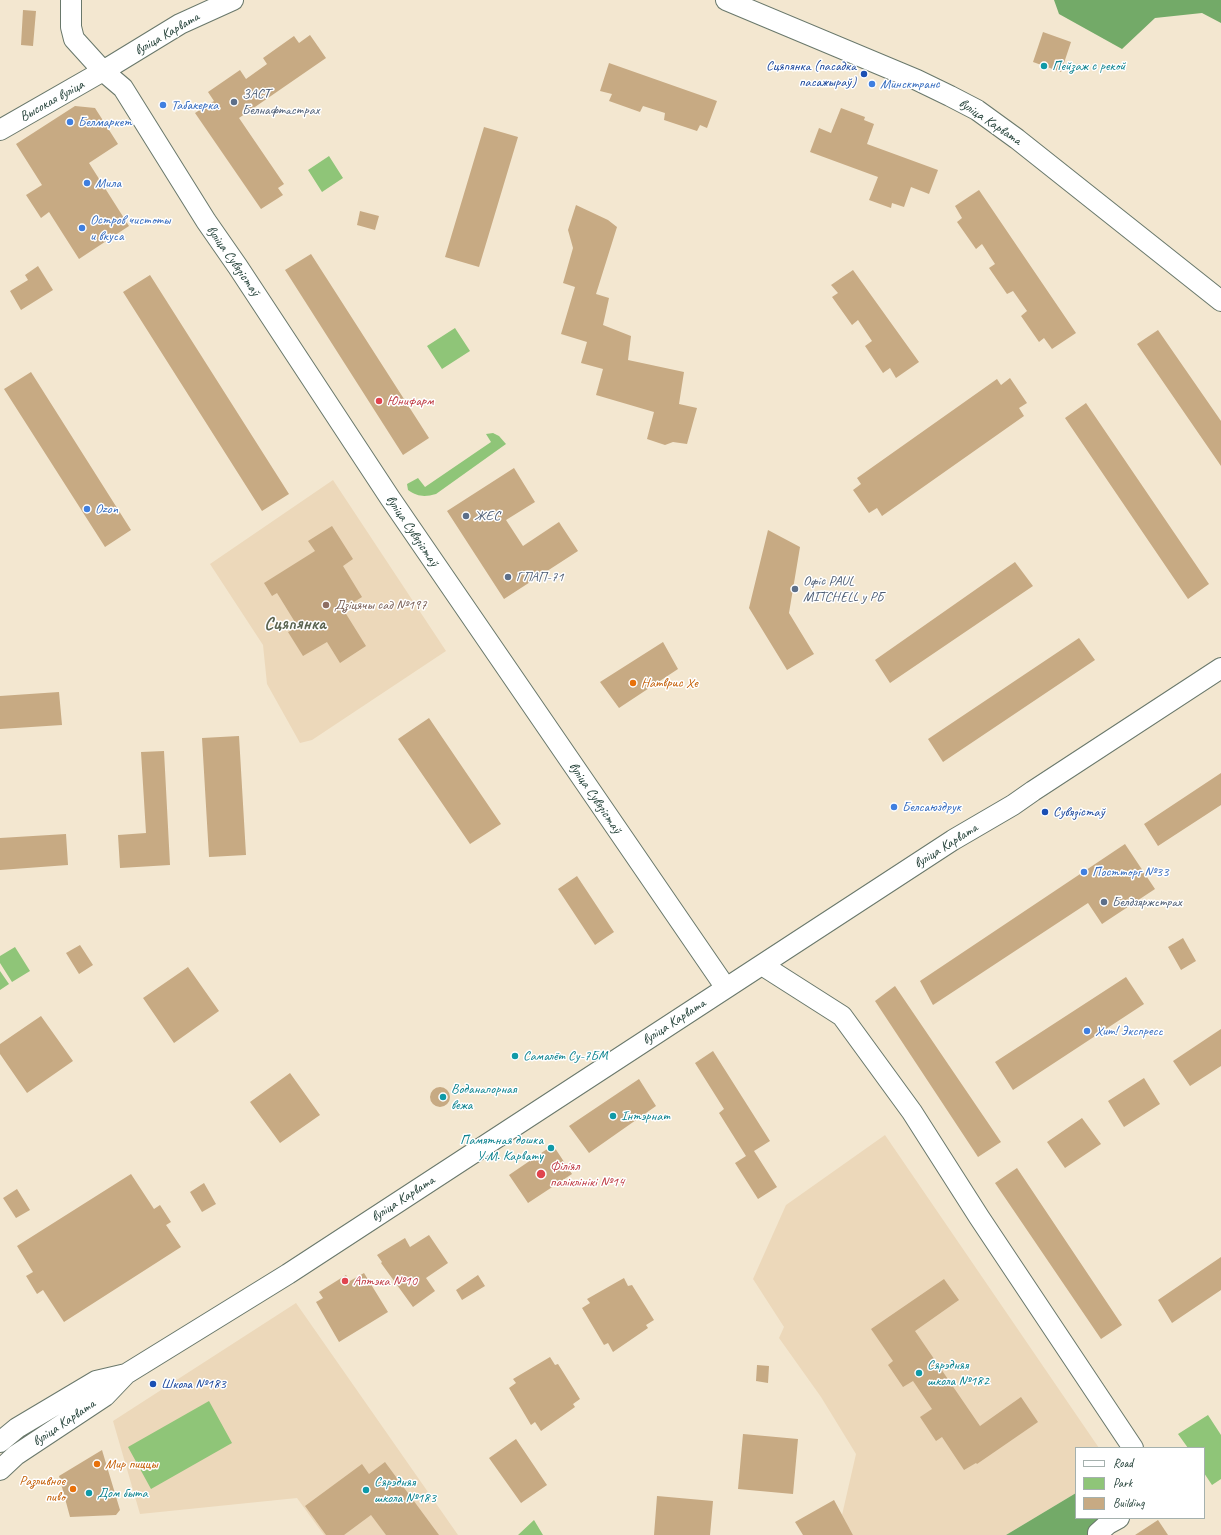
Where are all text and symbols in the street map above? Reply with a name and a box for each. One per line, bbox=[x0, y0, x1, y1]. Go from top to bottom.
street label: вуліца Карвата bbox=[132, 9, 202, 59]
place label: Сцяпянка (пасадка пасажыраў) bbox=[766, 58, 856, 90]
place label: Пейзаж с рекой bbox=[1052, 58, 1125, 74]
marker: Пейзаж с рекой bbox=[1039, 61, 1049, 71]
marker: Сцяпянка (пасадка пасажыраў) bbox=[859, 69, 869, 79]
street label: Высокая вуліца bbox=[17, 76, 87, 126]
place label: Минсктранс bbox=[880, 76, 940, 92]
marker: Минсктранс bbox=[867, 79, 877, 89]
place label: ЗАСТ Белнафтастрах bbox=[242, 86, 320, 118]
street label: вуліца Карвата bbox=[955, 95, 1025, 149]
place label: Табакерка bbox=[171, 97, 218, 113]
marker: ЗАСТ Белнафтастрах bbox=[229, 97, 239, 107]
marker: Табакерка bbox=[158, 100, 168, 110]
place label: Белмаркет bbox=[78, 114, 132, 130]
marker: Белмаркет bbox=[65, 117, 75, 127]
place label: Мила bbox=[95, 175, 121, 191]
marker: Мила bbox=[82, 178, 92, 188]
place label: Остров чистоты и вкуса bbox=[90, 212, 170, 244]
street label: вуліца Сувязістаў bbox=[202, 222, 264, 300]
marker: Остров чистоты и вкуса bbox=[77, 223, 87, 233]
place label: Юнифарм bbox=[387, 393, 433, 409]
marker: Юнифарм bbox=[374, 396, 384, 406]
street label: вуліца Сувязістаў bbox=[382, 492, 442, 570]
place label: Ozon bbox=[95, 501, 118, 517]
marker: Ozon bbox=[82, 504, 92, 514]
place label: ЖЕС bbox=[474, 508, 500, 524]
marker: ЖЕС bbox=[461, 511, 471, 521]
place label: ГПАП-71 bbox=[516, 569, 564, 585]
marker: ГПАП-71 bbox=[503, 572, 513, 582]
place label: Офіс PAUL MITCHELL у РБ bbox=[803, 573, 884, 606]
marker: Офіс PAUL MITCHELL у РБ bbox=[790, 584, 800, 594]
place label: Дзіцячы сад №197 bbox=[334, 597, 427, 613]
marker: Дзіцячы сад №197 bbox=[321, 600, 331, 610]
district label: Сцяпянка bbox=[264, 613, 326, 635]
place label: Натврис Хе bbox=[641, 675, 698, 691]
marker: Натврис Хе bbox=[628, 678, 638, 688]
street label: вуліца Сувязістаў bbox=[565, 759, 625, 837]
place label: Белсаюздрук bbox=[902, 799, 961, 815]
marker: Белсаюздрук bbox=[889, 802, 899, 812]
place label: Сувязістаў bbox=[1053, 804, 1105, 820]
marker: Сувязістаў bbox=[1040, 807, 1050, 817]
street label: вуліца Карвата bbox=[911, 820, 981, 872]
place label: Постторг №33 bbox=[1092, 864, 1168, 880]
marker: Постторг №33 bbox=[1079, 867, 1089, 877]
place label: Белдзяржстрах bbox=[1112, 894, 1182, 910]
marker: Белдзяржстрах bbox=[1099, 897, 1109, 907]
street label: вуліца Карвата bbox=[639, 995, 709, 1049]
place label: Хит! Экспресс bbox=[1095, 1023, 1163, 1039]
marker: Хит! Экспресс bbox=[1082, 1026, 1092, 1036]
place label: Самалёт Су-7БМ bbox=[523, 1048, 608, 1064]
marker: Самалёт Су-7БМ bbox=[510, 1051, 520, 1061]
place label: Воданапорная вежа bbox=[451, 1081, 517, 1114]
marker: Воданапорная вежа bbox=[438, 1092, 448, 1102]
place label: Інтэрнат bbox=[621, 1108, 670, 1124]
marker: Інтэрнат bbox=[608, 1111, 618, 1121]
place label: Памятная дошка У.М. Карвату bbox=[460, 1132, 543, 1164]
marker: Памятная дошка У.М. Карвату bbox=[546, 1143, 556, 1153]
place label: Філіял паліклінікі №14 bbox=[550, 1158, 624, 1190]
marker: Філіял паліклінікі №14 bbox=[535, 1168, 547, 1180]
street label: вуліца Карвата bbox=[368, 1172, 438, 1226]
place label: Аптэка №10 bbox=[353, 1273, 417, 1289]
marker: Аптэка №10 bbox=[340, 1276, 350, 1286]
place label: Сярэдняя школа №182 bbox=[927, 1357, 989, 1390]
marker: Сярэдняя школа №182 bbox=[914, 1368, 924, 1378]
place label: Школа №183 bbox=[161, 1376, 226, 1392]
marker: Школа №183 bbox=[148, 1379, 158, 1389]
street label: вуліца Карвата bbox=[29, 1396, 99, 1450]
legend bbox=[1075, 1447, 1205, 1519]
text: Road bbox=[1113, 1455, 1133, 1471]
place label: Мир пиццы bbox=[105, 1456, 158, 1472]
marker: Мир пиццы bbox=[92, 1459, 102, 1469]
place label: Разливное пиво bbox=[19, 1473, 65, 1506]
place label: Сярэдняя школа №183 bbox=[374, 1474, 436, 1506]
text: Park bbox=[1113, 1475, 1132, 1491]
marker: Разливное пиво bbox=[68, 1484, 78, 1494]
place label: Дом быта bbox=[97, 1485, 148, 1501]
marker: Сярэдняя школа №183 bbox=[361, 1485, 371, 1495]
marker: Дом быта bbox=[84, 1488, 94, 1498]
text: Building bbox=[1113, 1495, 1145, 1511]

